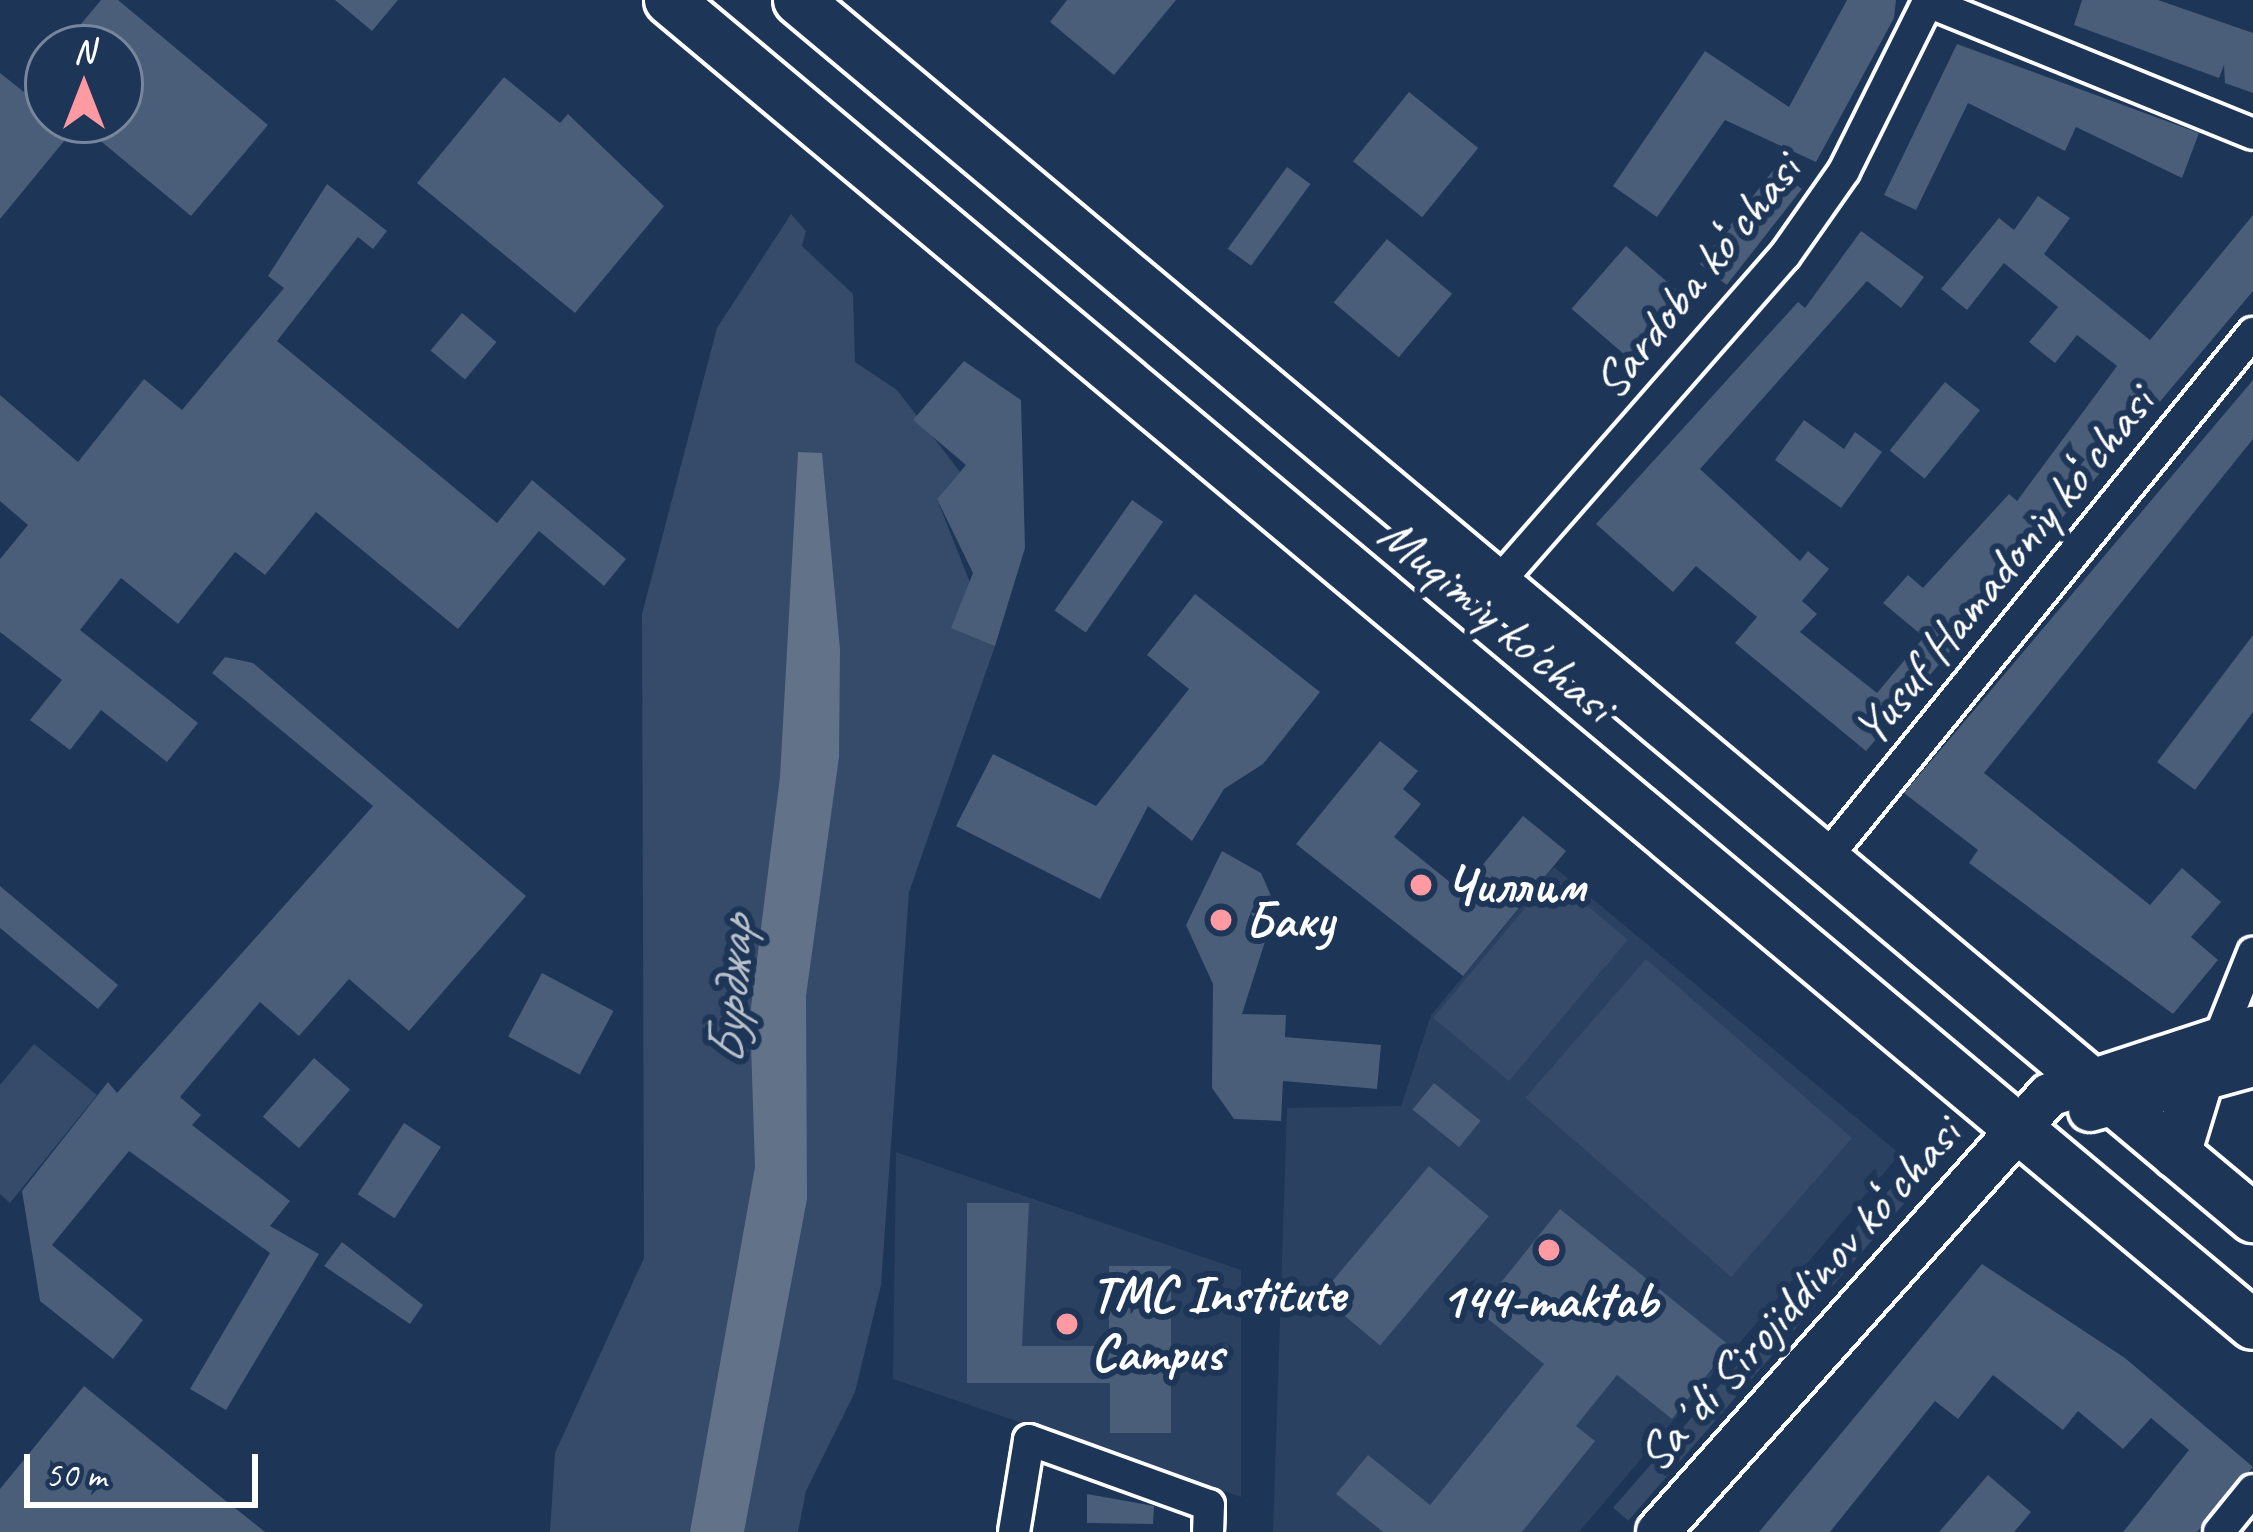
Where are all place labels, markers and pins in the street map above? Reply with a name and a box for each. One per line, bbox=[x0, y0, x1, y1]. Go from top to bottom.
place label: Чиллим bbox=[1445, 854, 1585, 916]
marker: Чиллим bbox=[1408, 872, 1434, 898]
place label: Баку bbox=[1245, 889, 1335, 951]
marker: Баку bbox=[1208, 907, 1234, 933]
marker: 144-maktab bbox=[1536, 1237, 1562, 1263]
place label: TMC Institute Campus bbox=[1091, 1264, 1345, 1384]
place label: 144-maktab bbox=[1441, 1269, 1657, 1331]
marker: TMC Institute Campus bbox=[1054, 1311, 1080, 1337]

